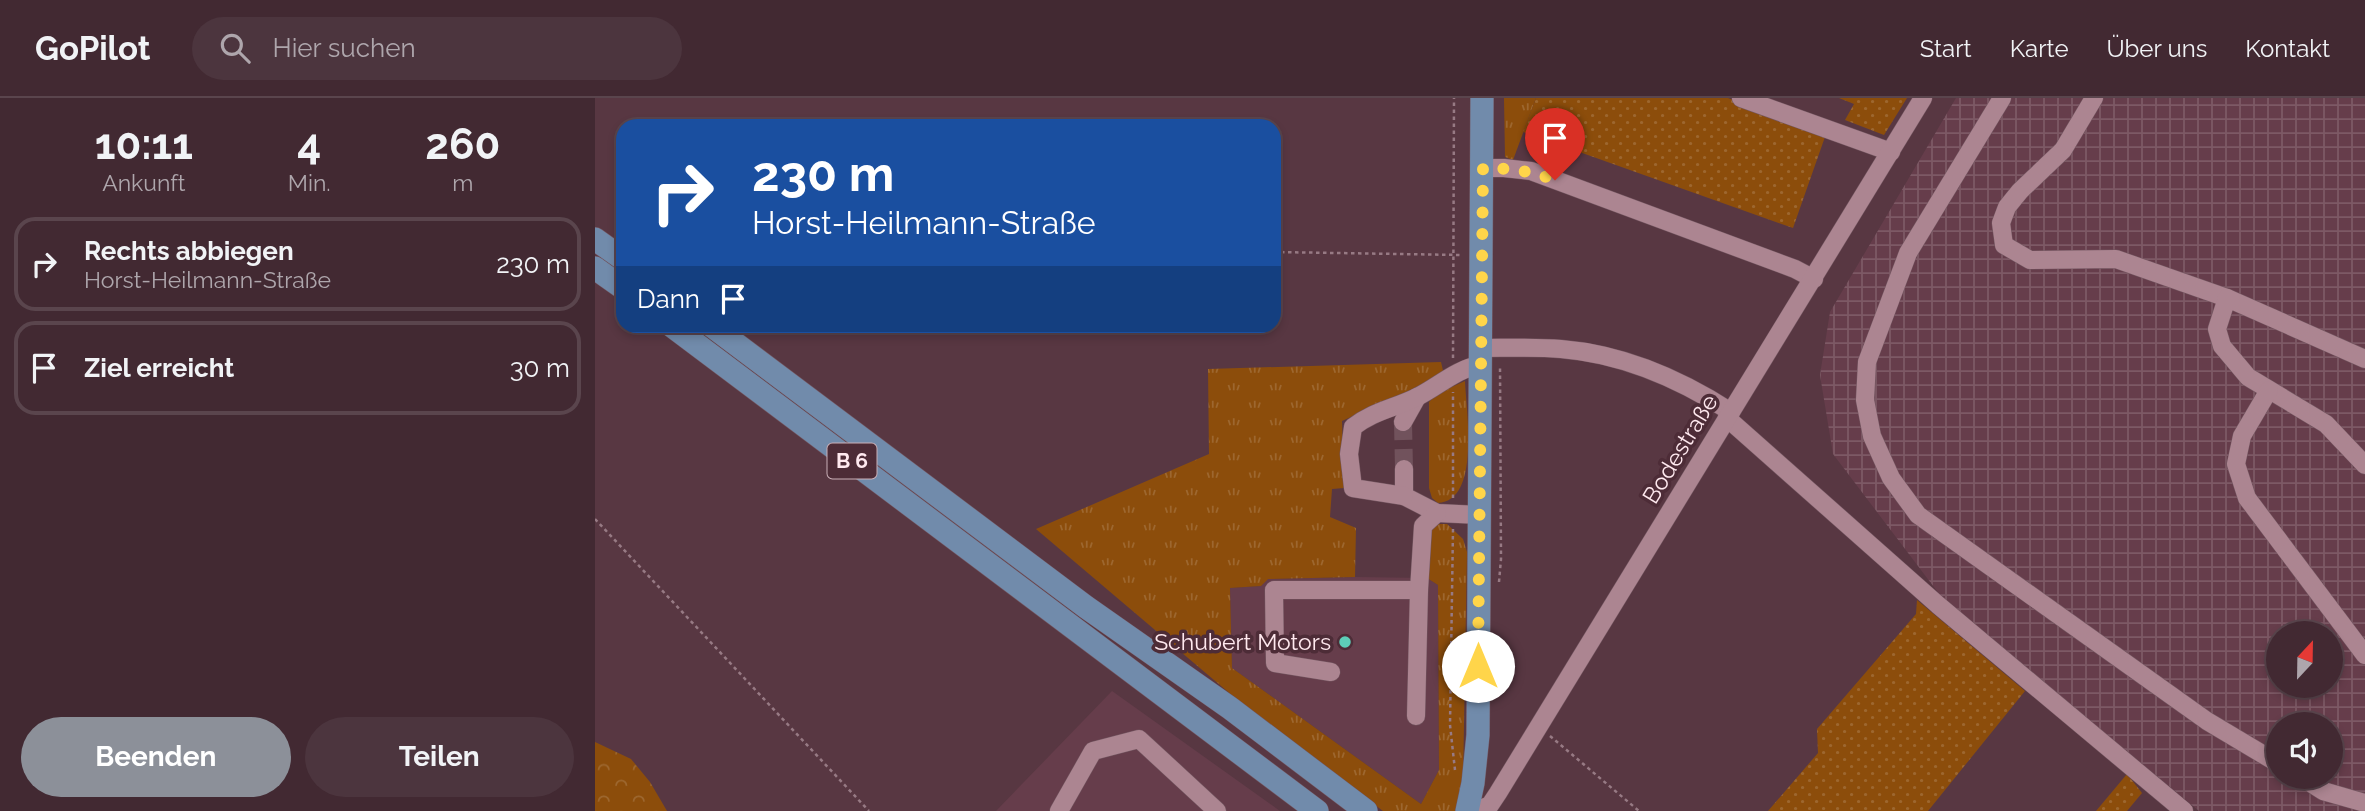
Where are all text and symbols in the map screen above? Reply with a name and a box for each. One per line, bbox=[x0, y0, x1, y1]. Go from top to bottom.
search box bbox=[192, 17, 682, 80]
text: GoPilot bbox=[35, 29, 150, 68]
icon: search bbox=[216, 29, 254, 67]
text: Hier suchen bbox=[272, 33, 416, 63]
text: Start bbox=[1920, 34, 1972, 63]
text: Karte bbox=[2010, 34, 2069, 63]
text: Über uns bbox=[2107, 34, 2207, 63]
text: Kontakt bbox=[2245, 34, 2330, 63]
pin bbox=[1525, 108, 1585, 180]
icon: arrive bbox=[1536, 119, 1574, 157]
text: 10:11 bbox=[95, 120, 193, 169]
text: 4 bbox=[297, 120, 321, 169]
text: 260 bbox=[425, 120, 500, 169]
text: 230 m bbox=[752, 145, 894, 202]
icon: right bbox=[637, 147, 728, 238]
text: Ankunft bbox=[102, 169, 186, 196]
text: Min. bbox=[288, 169, 331, 196]
text: m bbox=[452, 169, 473, 196]
text: Horst-Heilmann-Straße bbox=[752, 204, 1096, 241]
text: Rechts abbiegen bbox=[84, 236, 294, 266]
icon: right bbox=[25, 245, 63, 283]
text: 230 m bbox=[496, 249, 570, 279]
text: Horst-Heilmann-Straße bbox=[84, 266, 331, 293]
icon: arrive bbox=[714, 280, 752, 318]
text: Dann bbox=[637, 284, 700, 314]
icon: arrive bbox=[25, 349, 63, 387]
text: Ziel erreicht bbox=[84, 353, 234, 383]
text: 30 m bbox=[510, 353, 570, 383]
street label: Bodestraße bbox=[1636, 389, 1723, 508]
road number: B 6 bbox=[827, 444, 877, 478]
north arrow bbox=[2266, 621, 2343, 698]
map controls bbox=[2266, 621, 2343, 789]
place label: Schubert Motors bbox=[1154, 628, 1331, 655]
position arrow bbox=[1441, 629, 1515, 703]
marker: Schubert Motors bbox=[1337, 634, 1353, 650]
button: sound bbox=[2266, 712, 2343, 789]
button: Beenden bbox=[21, 717, 291, 797]
button: Teilen bbox=[305, 717, 574, 797]

